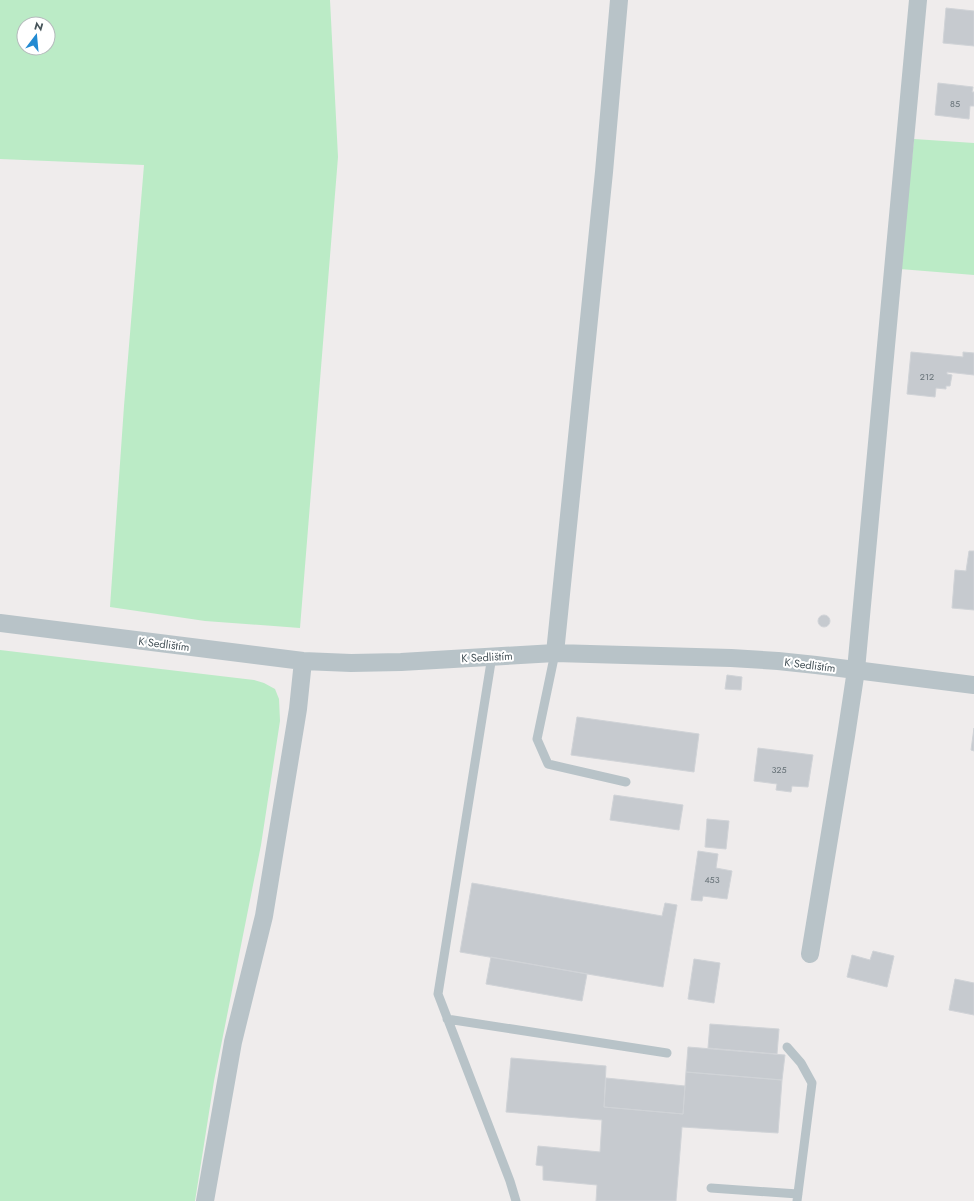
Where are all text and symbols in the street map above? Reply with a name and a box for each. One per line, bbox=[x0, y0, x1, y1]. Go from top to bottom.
north arrow bbox=[16, 16, 56, 56]
text: N bbox=[32, 17, 45, 35]
house number: 85 bbox=[950, 97, 960, 110]
house number: 212 bbox=[920, 370, 934, 383]
street label: K Sedlištím bbox=[138, 633, 190, 655]
street label: K Sedlištím bbox=[461, 648, 513, 666]
street label: K Sedlištím bbox=[784, 654, 836, 676]
house number: 325 bbox=[771, 763, 787, 776]
house number: 453 bbox=[704, 873, 720, 886]

